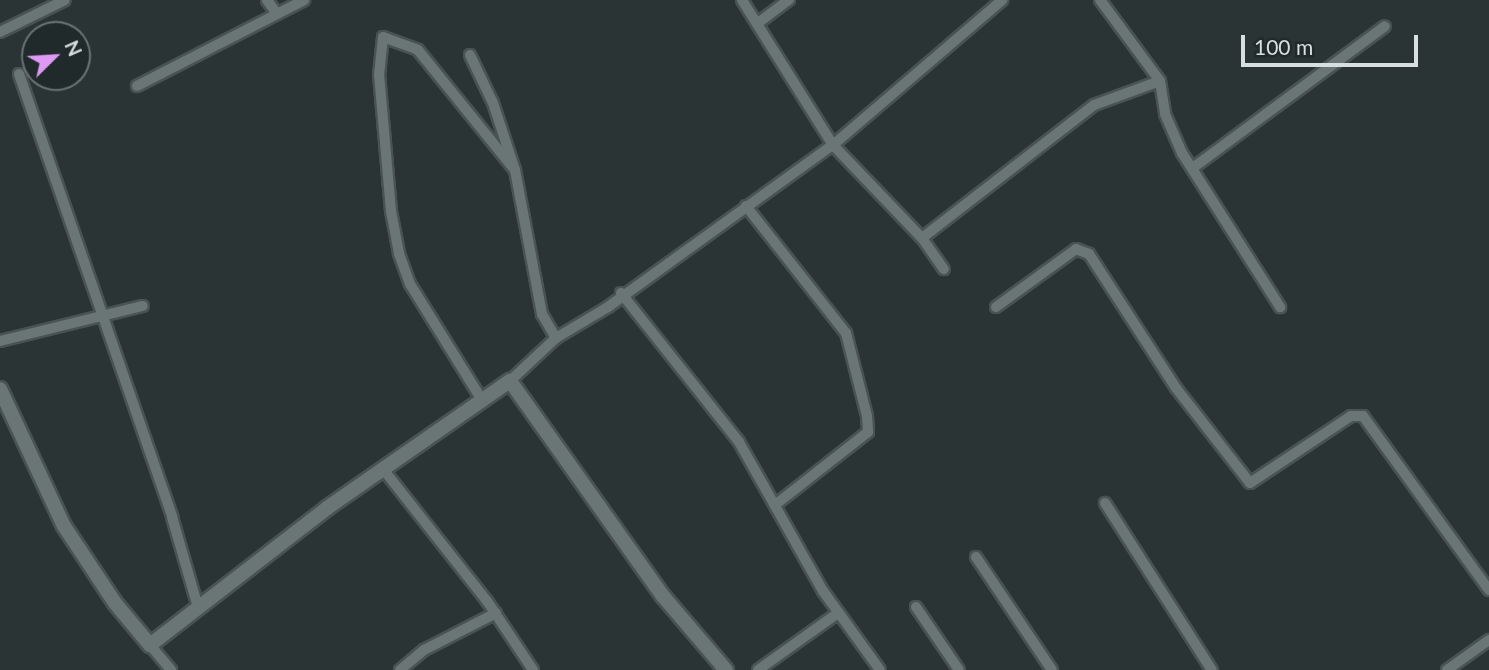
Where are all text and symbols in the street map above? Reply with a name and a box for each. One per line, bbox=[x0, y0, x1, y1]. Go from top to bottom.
north arrow bbox=[21, 21, 91, 91]
scale bar bbox=[1244, 21, 1421, 65]
text: 100 m bbox=[1254, 34, 1313, 59]
text: N bbox=[60, 37, 87, 59]

